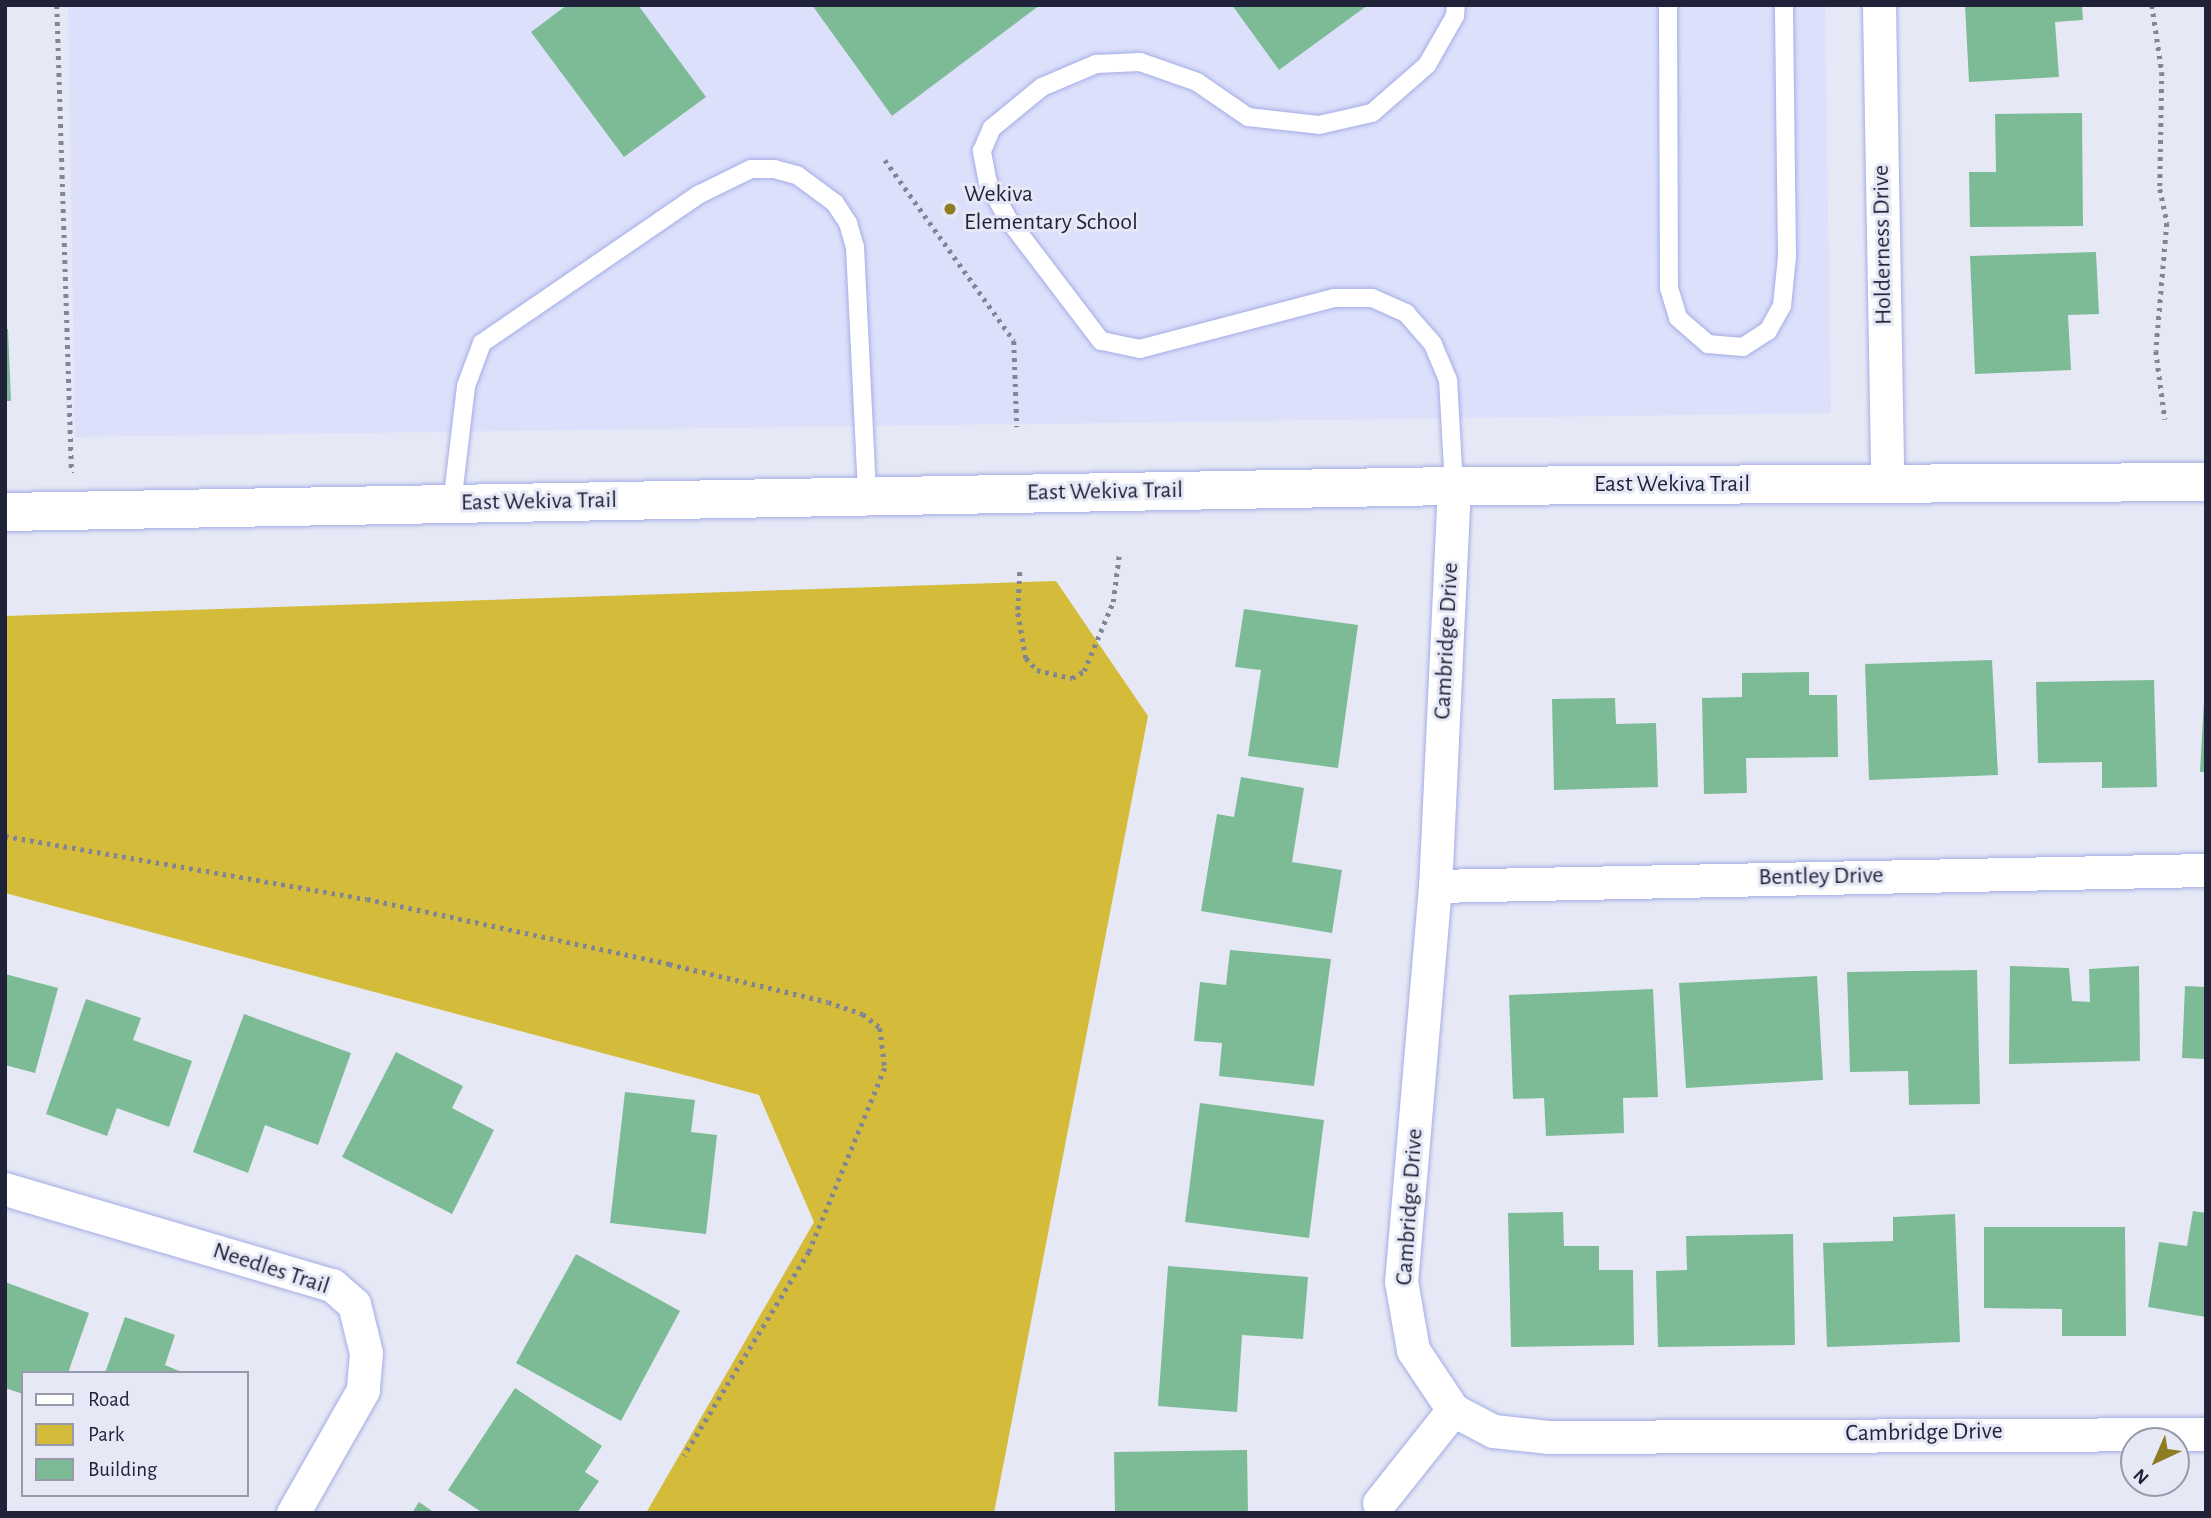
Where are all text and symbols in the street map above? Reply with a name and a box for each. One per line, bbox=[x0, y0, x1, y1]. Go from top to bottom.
street label: Holderness Drive bbox=[1867, 165, 1899, 325]
place label: Wekiva Elementary School bbox=[964, 181, 1138, 237]
marker: Wekiva Elementary School bbox=[942, 201, 958, 217]
street label: East Wekiva Trail bbox=[1594, 471, 1750, 499]
street label: East Wekiva Trail bbox=[1027, 476, 1183, 508]
street label: East Wekiva Trail bbox=[461, 486, 617, 518]
street label: Cambridge Drive bbox=[1429, 562, 1465, 720]
street label: Bentley Drive bbox=[1758, 862, 1884, 892]
street label: Cambridge Drive bbox=[1390, 1128, 1430, 1286]
street label: Needles Trail bbox=[209, 1237, 333, 1301]
legend bbox=[21, 1371, 248, 1497]
text: Road bbox=[88, 1389, 130, 1410]
street label: Cambridge Drive bbox=[1845, 1417, 2003, 1449]
text: Park bbox=[88, 1424, 124, 1445]
north arrow bbox=[2120, 1427, 2190, 1497]
text: Building bbox=[88, 1459, 157, 1480]
text: N bbox=[2130, 1465, 2153, 1487]

